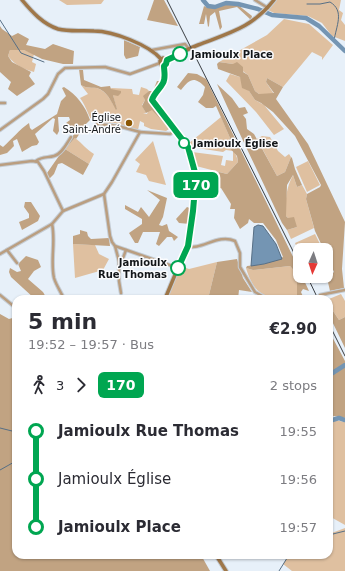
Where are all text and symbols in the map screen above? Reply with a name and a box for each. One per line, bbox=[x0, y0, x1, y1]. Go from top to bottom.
marker: Jamioulx Place bbox=[172, 46, 188, 62]
place label: Jamioulx Place bbox=[190, 49, 273, 60]
place label: Église Saint-André bbox=[63, 111, 121, 135]
marker: Église Saint-André bbox=[124, 118, 134, 128]
marker: Jamioulx Église bbox=[178, 137, 190, 149]
place label: Jamioulx Église bbox=[192, 137, 278, 149]
line badge: 170 bbox=[173, 172, 219, 198]
text: 170 bbox=[181, 177, 211, 193]
north arrow bbox=[293, 243, 333, 283]
map controls bbox=[293, 243, 333, 283]
place label: Jamioulx Rue Thomas bbox=[98, 257, 168, 280]
marker: Jamioulx Rue Thomas bbox=[170, 260, 186, 276]
text: 5 min bbox=[28, 309, 97, 334]
text: €2.90 bbox=[270, 320, 317, 338]
text: 19:52 – 19:57 · Bus bbox=[28, 337, 154, 352]
icon: walk bbox=[28, 374, 50, 396]
icon: forward bbox=[70, 374, 92, 396]
text: 170 bbox=[106, 377, 136, 393]
text: 3 bbox=[56, 378, 64, 393]
text: 2 stops bbox=[270, 378, 317, 393]
text: Jamioulx Rue Thomas bbox=[58, 422, 239, 440]
text: 19:55 bbox=[280, 424, 317, 439]
text: Jamioulx Église bbox=[58, 470, 171, 488]
text: 19:56 bbox=[280, 472, 317, 487]
text: Jamioulx Place bbox=[58, 518, 181, 536]
text: 19:57 bbox=[280, 520, 317, 535]

